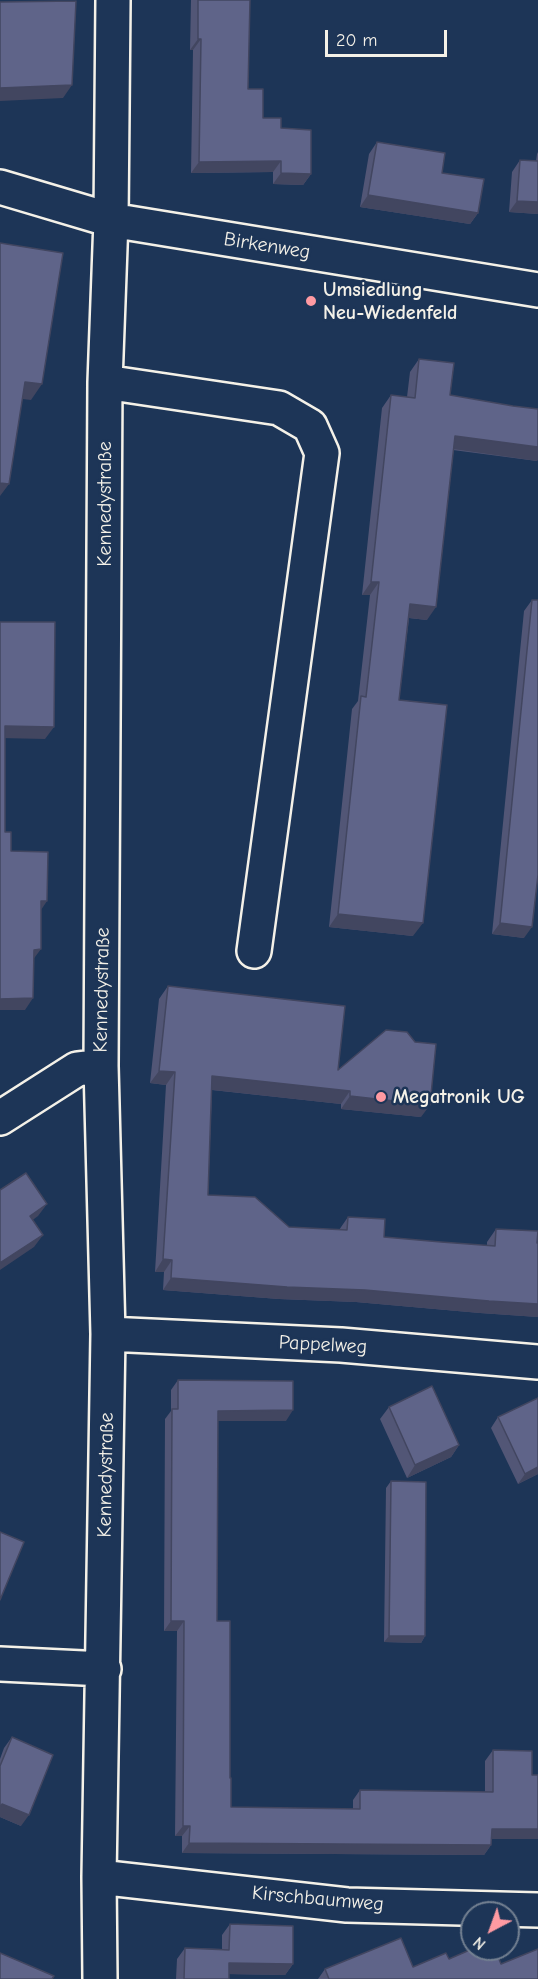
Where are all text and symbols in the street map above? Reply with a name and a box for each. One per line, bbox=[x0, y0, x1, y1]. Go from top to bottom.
scale bar bbox=[328, 18, 450, 56]
text: 20 m bbox=[336, 30, 377, 51]
street label: Birkenweg bbox=[222, 227, 312, 265]
place label: Umsiedlung Neu-Wiedenfeld bbox=[323, 278, 458, 325]
marker: Umsiedlung Neu-Wiedenfeld bbox=[304, 294, 318, 308]
street label: Kennedystraße bbox=[93, 441, 117, 567]
street label: Kennedystraße bbox=[89, 927, 115, 1053]
place label: Megatronik UG bbox=[393, 1085, 525, 1109]
marker: Megatronik UG bbox=[374, 1090, 388, 1104]
street label: Pappelweg bbox=[278, 1331, 368, 1359]
street label: Kennedystraße bbox=[93, 1412, 119, 1538]
street label: Kirschbaumweg bbox=[251, 1881, 385, 1917]
north arrow bbox=[460, 1901, 520, 1961]
text: N bbox=[470, 1933, 489, 1953]

